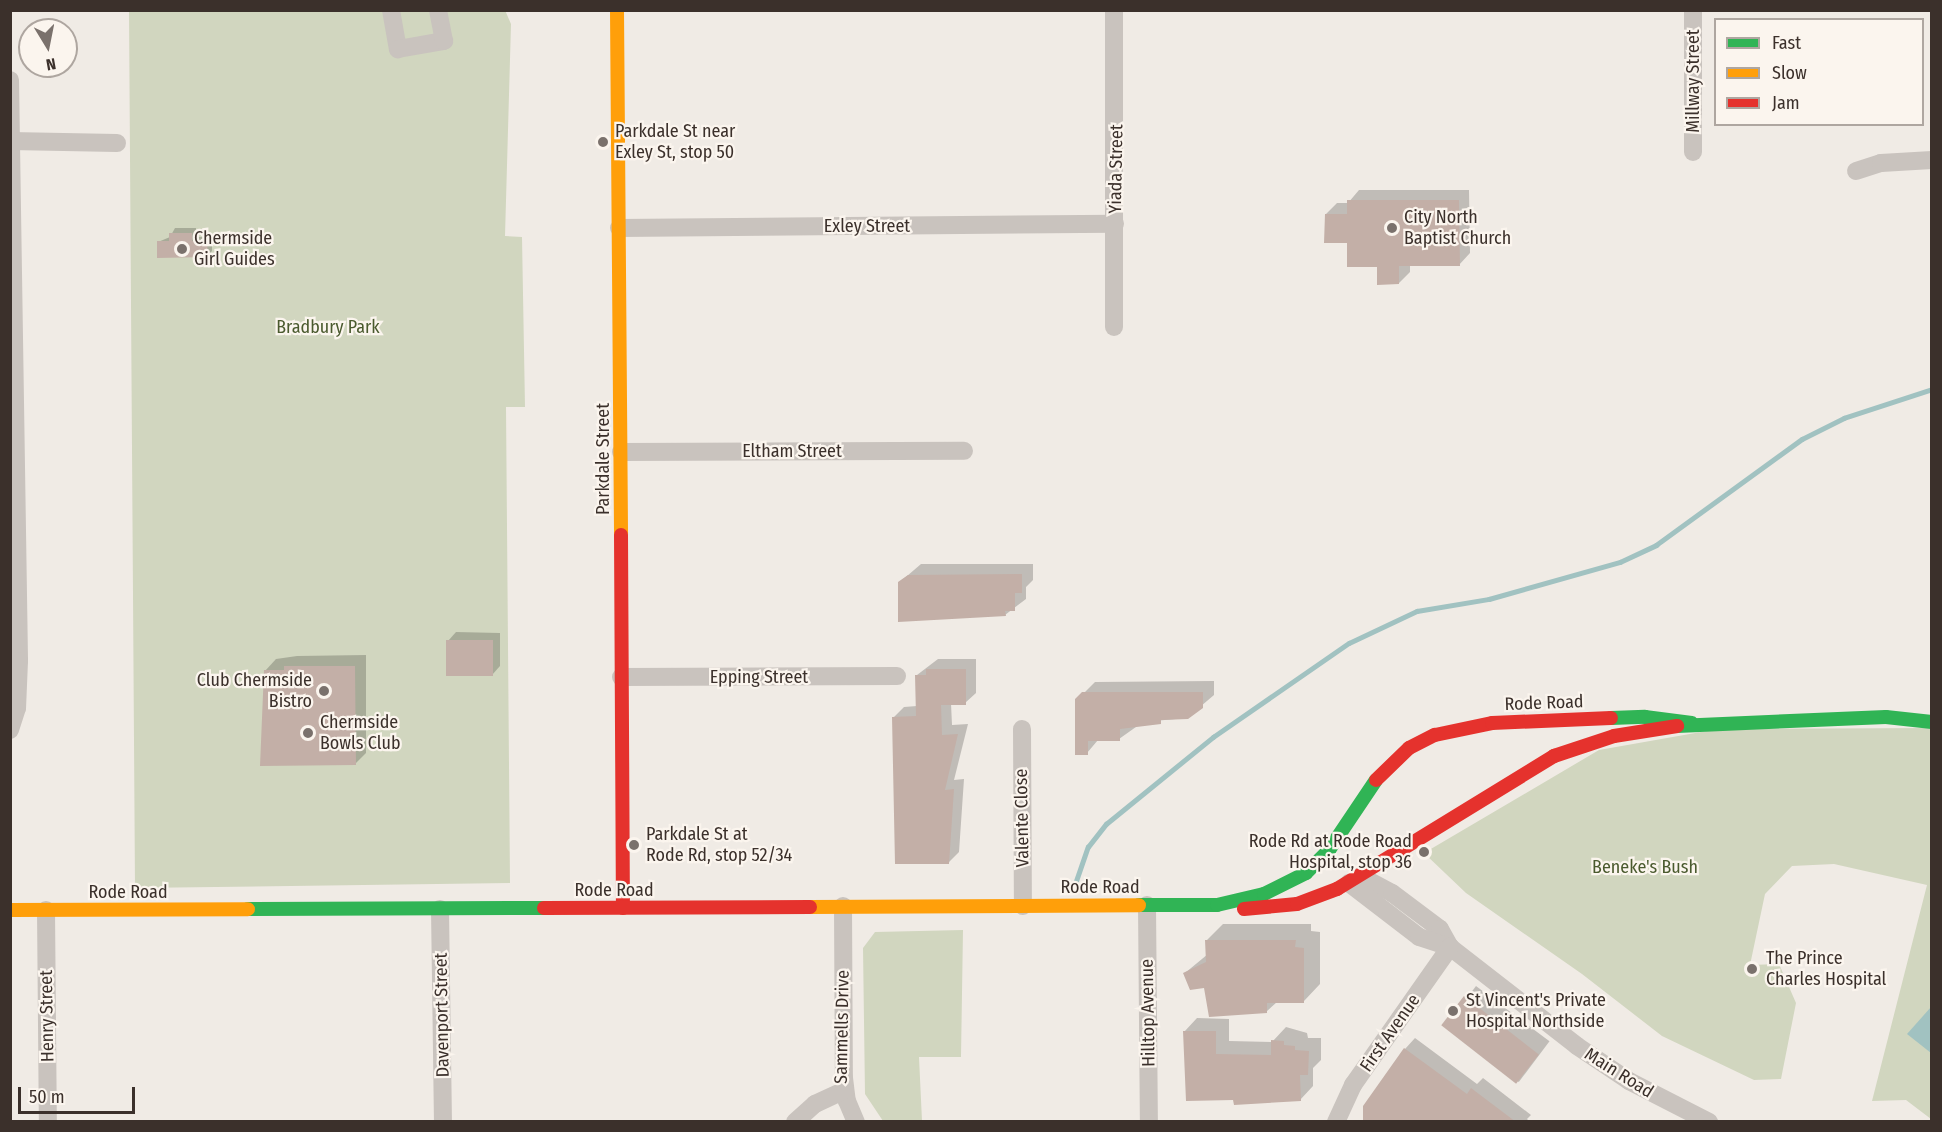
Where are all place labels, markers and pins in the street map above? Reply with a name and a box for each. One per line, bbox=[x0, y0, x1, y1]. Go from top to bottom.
place label: Parkdale St near Exley St, stop 50 bbox=[615, 121, 735, 164]
marker: Parkdale St near Exley St, stop 50 bbox=[596, 135, 610, 149]
place label: City North Baptist Church bbox=[1404, 207, 1511, 250]
marker: City North Baptist Church bbox=[1385, 221, 1399, 235]
place label: Chermside Girl Guides bbox=[194, 228, 275, 270]
marker: Chermside Girl Guides bbox=[175, 242, 189, 256]
place label: Club Chermside Bistro bbox=[197, 670, 312, 712]
marker: Club Chermside Bistro bbox=[317, 684, 331, 698]
place label: Chermside Bowls Club bbox=[320, 712, 400, 754]
marker: Chermside Bowls Club bbox=[301, 726, 315, 740]
place label: Parkdale St at Rode Rd, stop 52/34 bbox=[646, 824, 792, 866]
place label: Rode Rd at Rode Road Hospital, stop 36 bbox=[1249, 831, 1412, 874]
marker: Parkdale St at Rode Rd, stop 52/34 bbox=[627, 838, 641, 852]
marker: Rode Rd at Rode Road Hospital, stop 36 bbox=[1417, 845, 1431, 859]
place label: The Prince Charles Hospital bbox=[1766, 948, 1886, 990]
marker: The Prince Charles Hospital bbox=[1743, 960, 1761, 978]
place label: St Vincent's Private Hospital Northside bbox=[1466, 990, 1606, 1032]
marker: St Vincent's Private Hospital Northside bbox=[1444, 1002, 1462, 1020]

